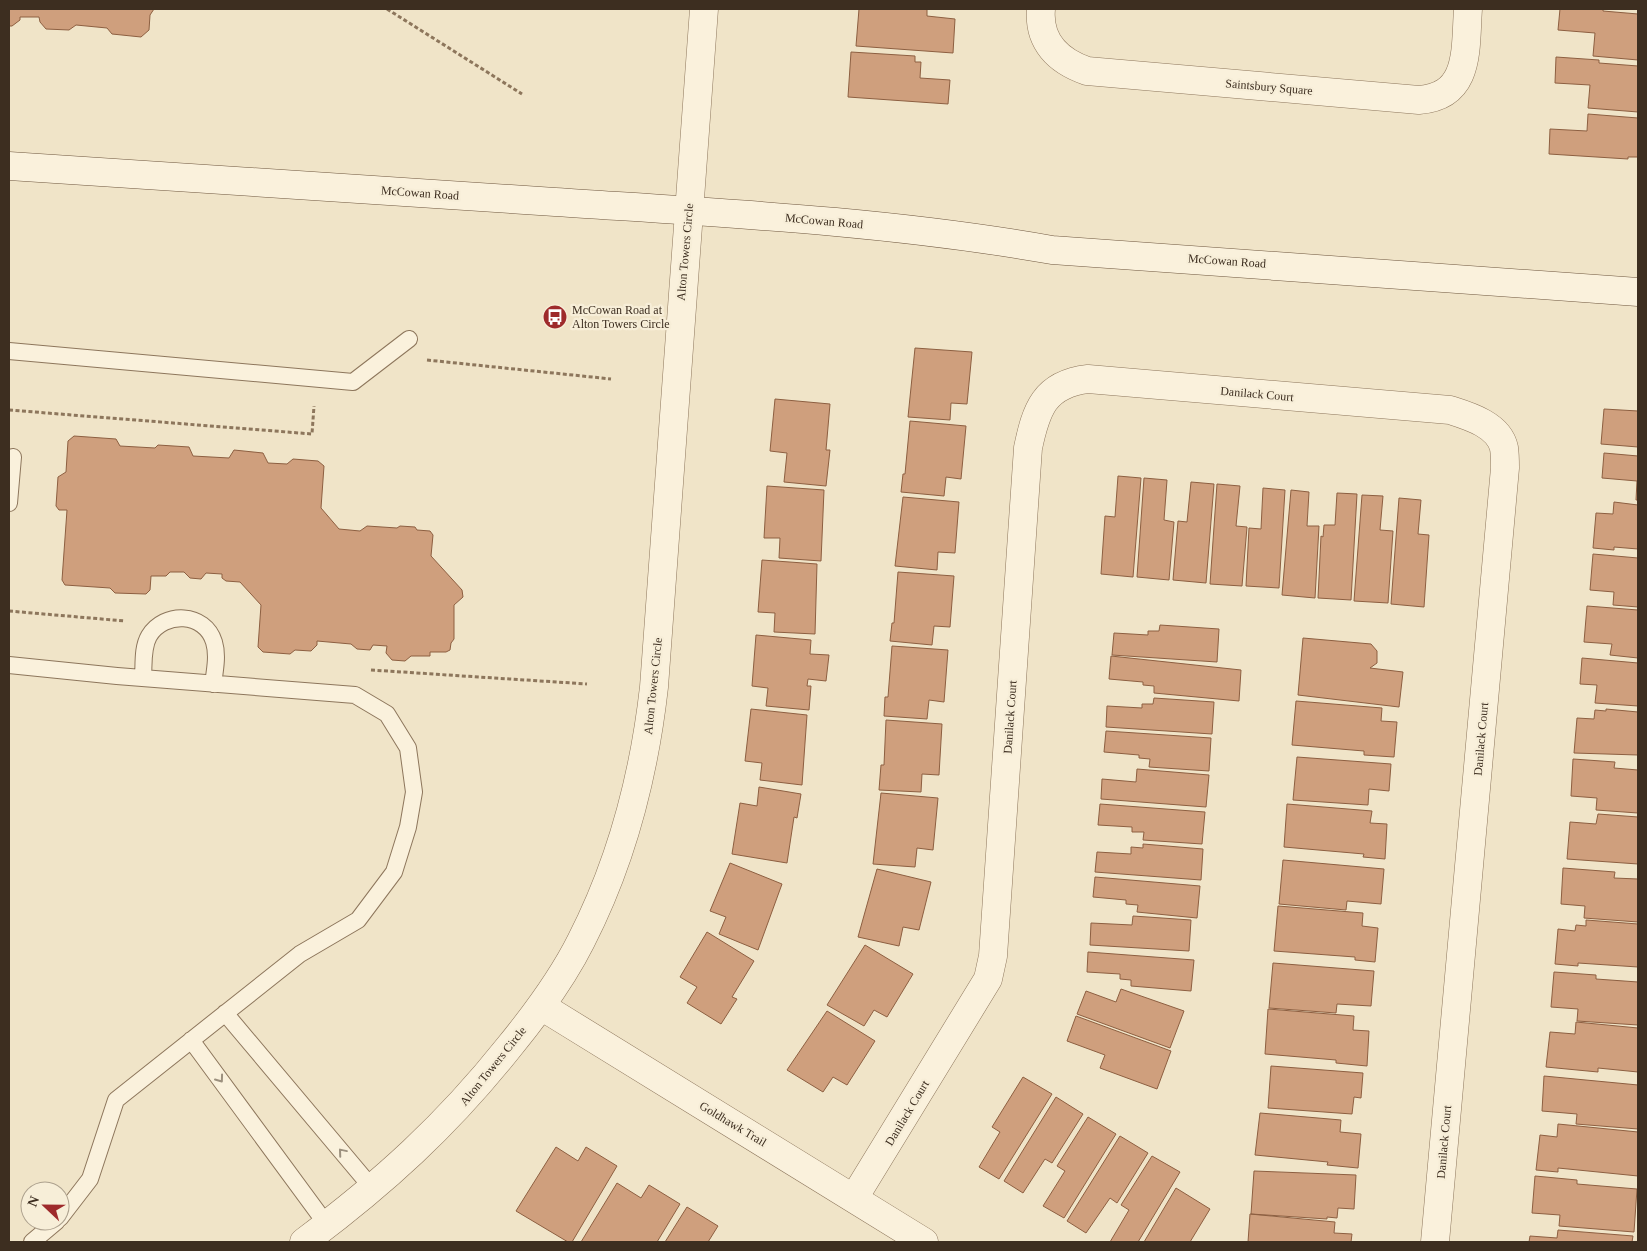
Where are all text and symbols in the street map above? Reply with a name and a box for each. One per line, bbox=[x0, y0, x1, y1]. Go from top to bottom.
street label: Saintsbury Square bbox=[1225, 76, 1313, 98]
street label: McCowan Road bbox=[380, 183, 460, 203]
street label: Alton Towers Circle bbox=[674, 203, 696, 301]
street label: McCowan Road bbox=[784, 211, 864, 231]
street label: McCowan Road bbox=[1187, 251, 1267, 271]
place label: McCowan Road at Alton Towers Circle bbox=[572, 303, 670, 331]
bus stop icon: McCowan Road at Alton Towers Circle bbox=[542, 304, 568, 330]
street label: Danilack Court bbox=[1220, 384, 1295, 404]
street label: Alton Towers Circle bbox=[641, 637, 665, 735]
street label: Danilack Court bbox=[1000, 679, 1020, 754]
street label: Danilack Court bbox=[1471, 701, 1491, 776]
street label: Alton Towers Circle bbox=[457, 1024, 529, 1108]
one-way arrow bbox=[214, 1073, 222, 1082]
street label: Danilack Court bbox=[882, 1077, 932, 1148]
street label: Goldhawk Trail bbox=[697, 1099, 770, 1150]
street label: Danilack Court bbox=[1434, 1104, 1454, 1179]
one-way arrow bbox=[338, 1149, 347, 1158]
north arrow bbox=[20, 1181, 70, 1231]
text: N bbox=[25, 1194, 42, 1209]

